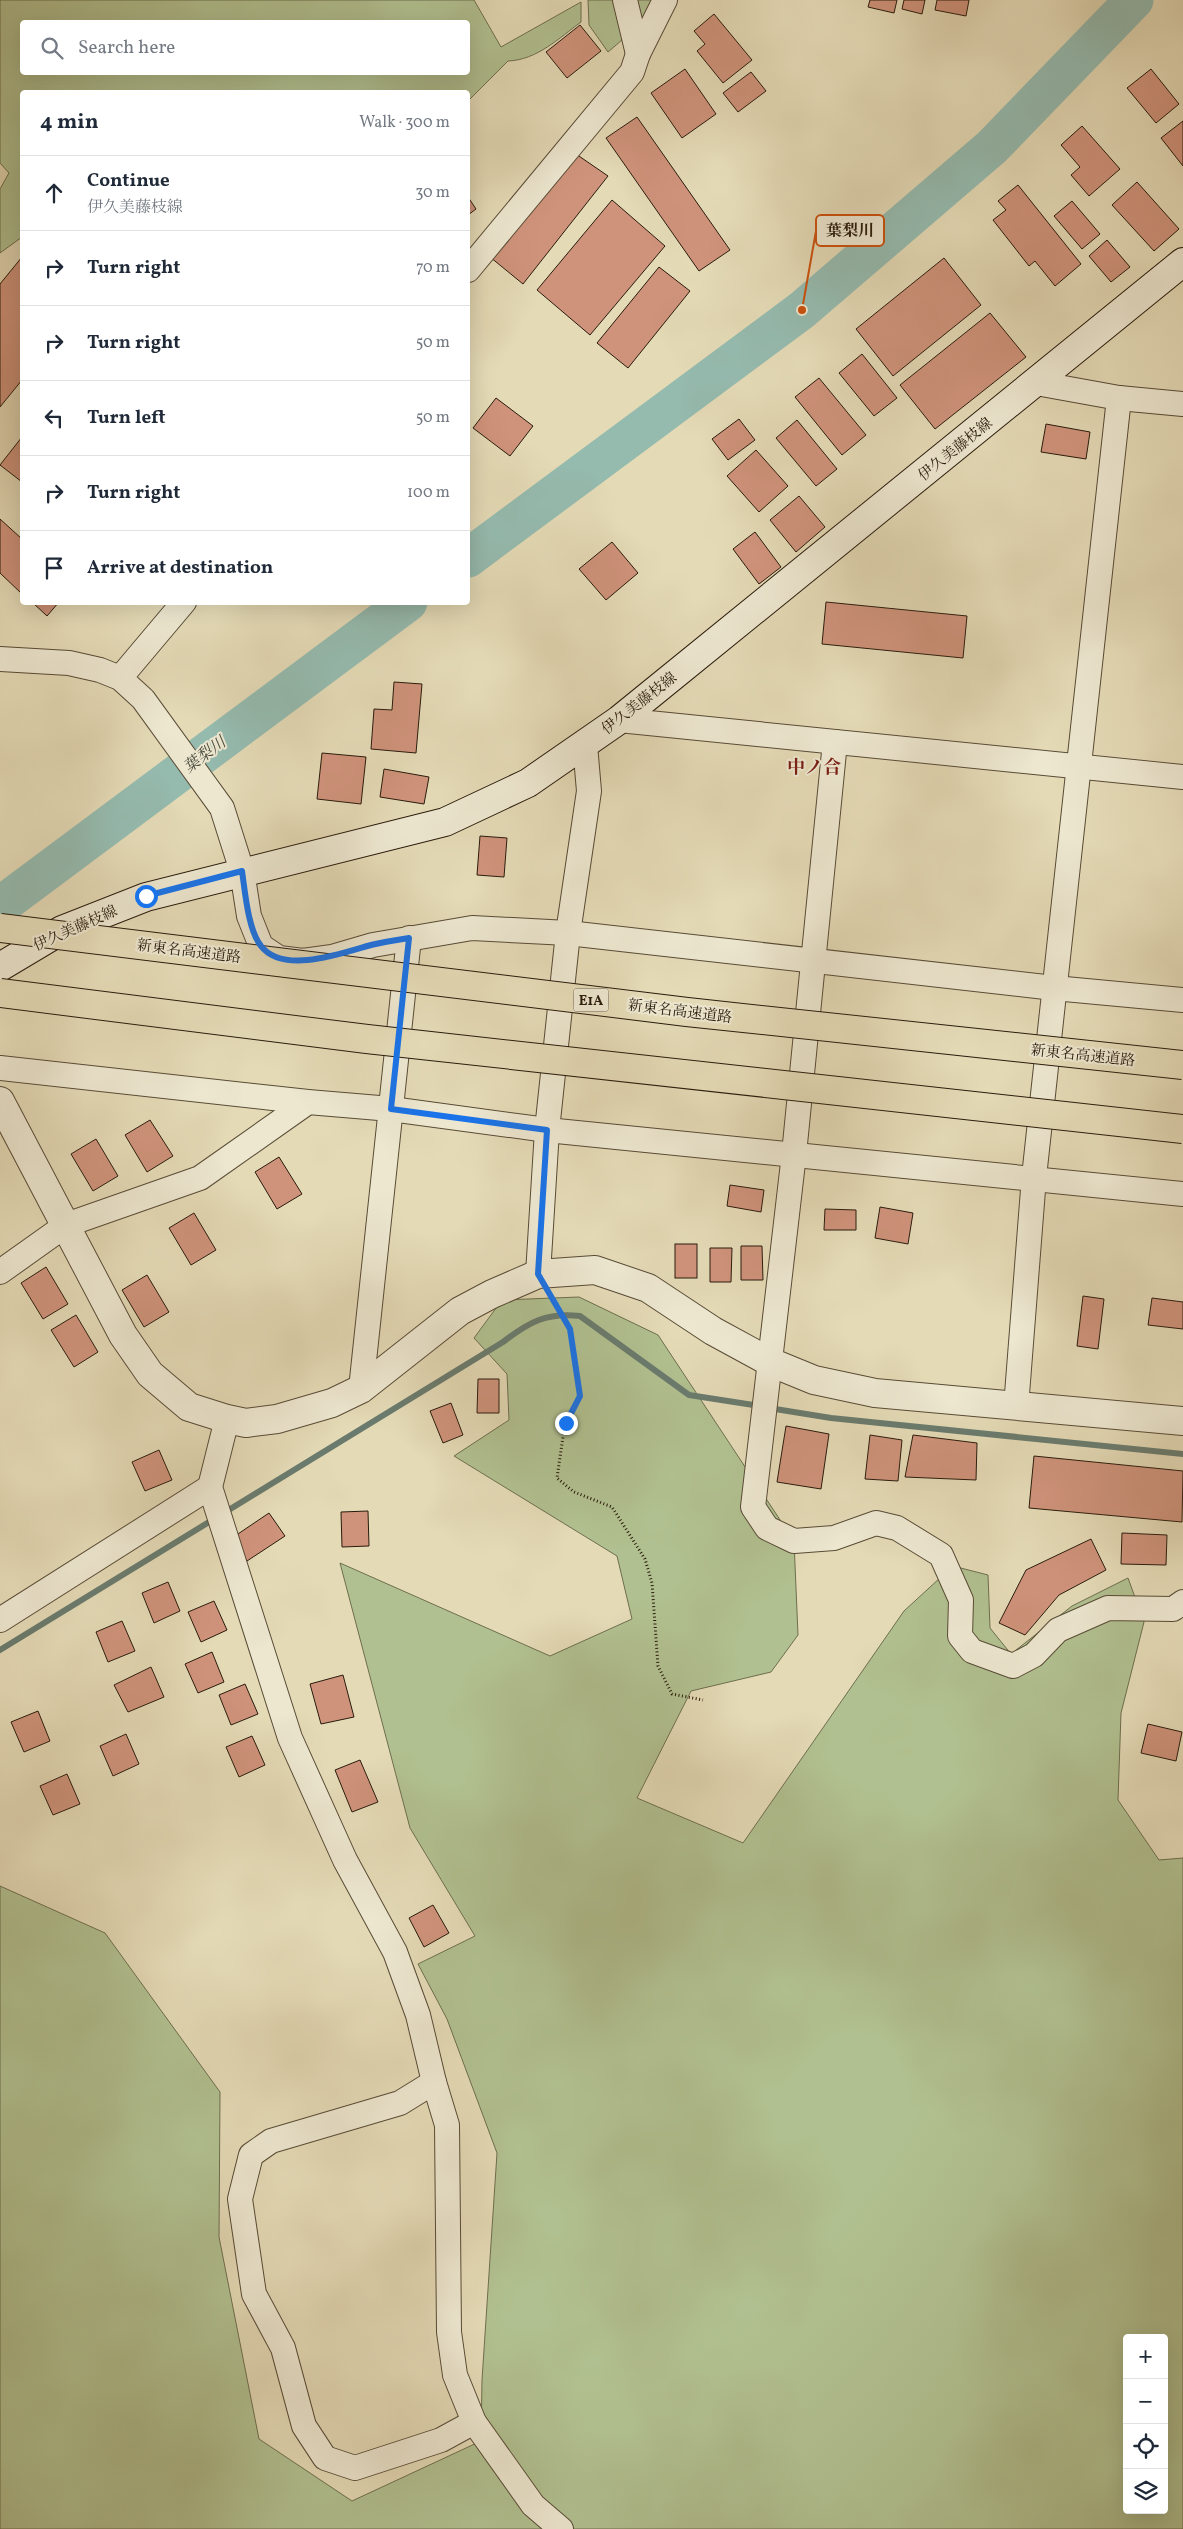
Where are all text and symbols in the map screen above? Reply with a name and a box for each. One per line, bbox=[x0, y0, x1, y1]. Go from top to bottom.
search box bbox=[20, 20, 470, 75]
icon: search bbox=[38, 34, 66, 62]
text: Search here bbox=[78, 35, 175, 61]
text: 4 min bbox=[40, 108, 99, 137]
text: Walk · 300 m bbox=[359, 112, 450, 134]
text: Continue bbox=[87, 168, 170, 194]
icon: ahead bbox=[40, 179, 68, 207]
text: 30 m bbox=[415, 182, 450, 204]
text: 伊久美藤枝線 bbox=[87, 197, 183, 219]
callout: 葉梨川 bbox=[816, 215, 884, 246]
text: 葉梨川 bbox=[826, 221, 874, 243]
icon: right bbox=[40, 254, 68, 282]
text: Turn right bbox=[87, 255, 180, 281]
text: 70 m bbox=[416, 257, 450, 279]
icon: right bbox=[40, 329, 68, 357]
text: Turn right bbox=[87, 330, 180, 356]
text: 50 m bbox=[416, 332, 450, 354]
icon: left bbox=[40, 404, 68, 432]
text: Turn left bbox=[87, 405, 166, 431]
text: 50 m bbox=[416, 407, 450, 429]
street label: 伊久美藤枝線 bbox=[914, 414, 998, 487]
icon: right bbox=[40, 479, 68, 507]
text: Turn right bbox=[87, 480, 180, 506]
text: 100 m bbox=[407, 482, 450, 504]
icon: arrive bbox=[40, 554, 68, 582]
text: Arrive at destination bbox=[87, 555, 273, 581]
street label: 伊久美藤枝線 bbox=[598, 668, 682, 740]
water label: 葉梨川 bbox=[179, 731, 233, 779]
district label: 中ノ合 bbox=[787, 756, 841, 781]
route start bbox=[135, 885, 158, 908]
street label: 伊久美藤枝線 bbox=[30, 901, 121, 957]
street label: 新東名高速道路 bbox=[135, 936, 242, 969]
road number: E1A bbox=[574, 988, 608, 1012]
street label: 新東名高速道路 bbox=[626, 996, 733, 1029]
street label: 新東名高速道路 bbox=[1030, 1041, 1136, 1072]
route end bbox=[555, 1412, 578, 1435]
map controls bbox=[1123, 2334, 1168, 2514]
button: + bbox=[1123, 2334, 1168, 2379]
button: − bbox=[1123, 2379, 1168, 2424]
button: locate bbox=[1123, 2424, 1168, 2469]
button: layers bbox=[1123, 2469, 1168, 2514]

